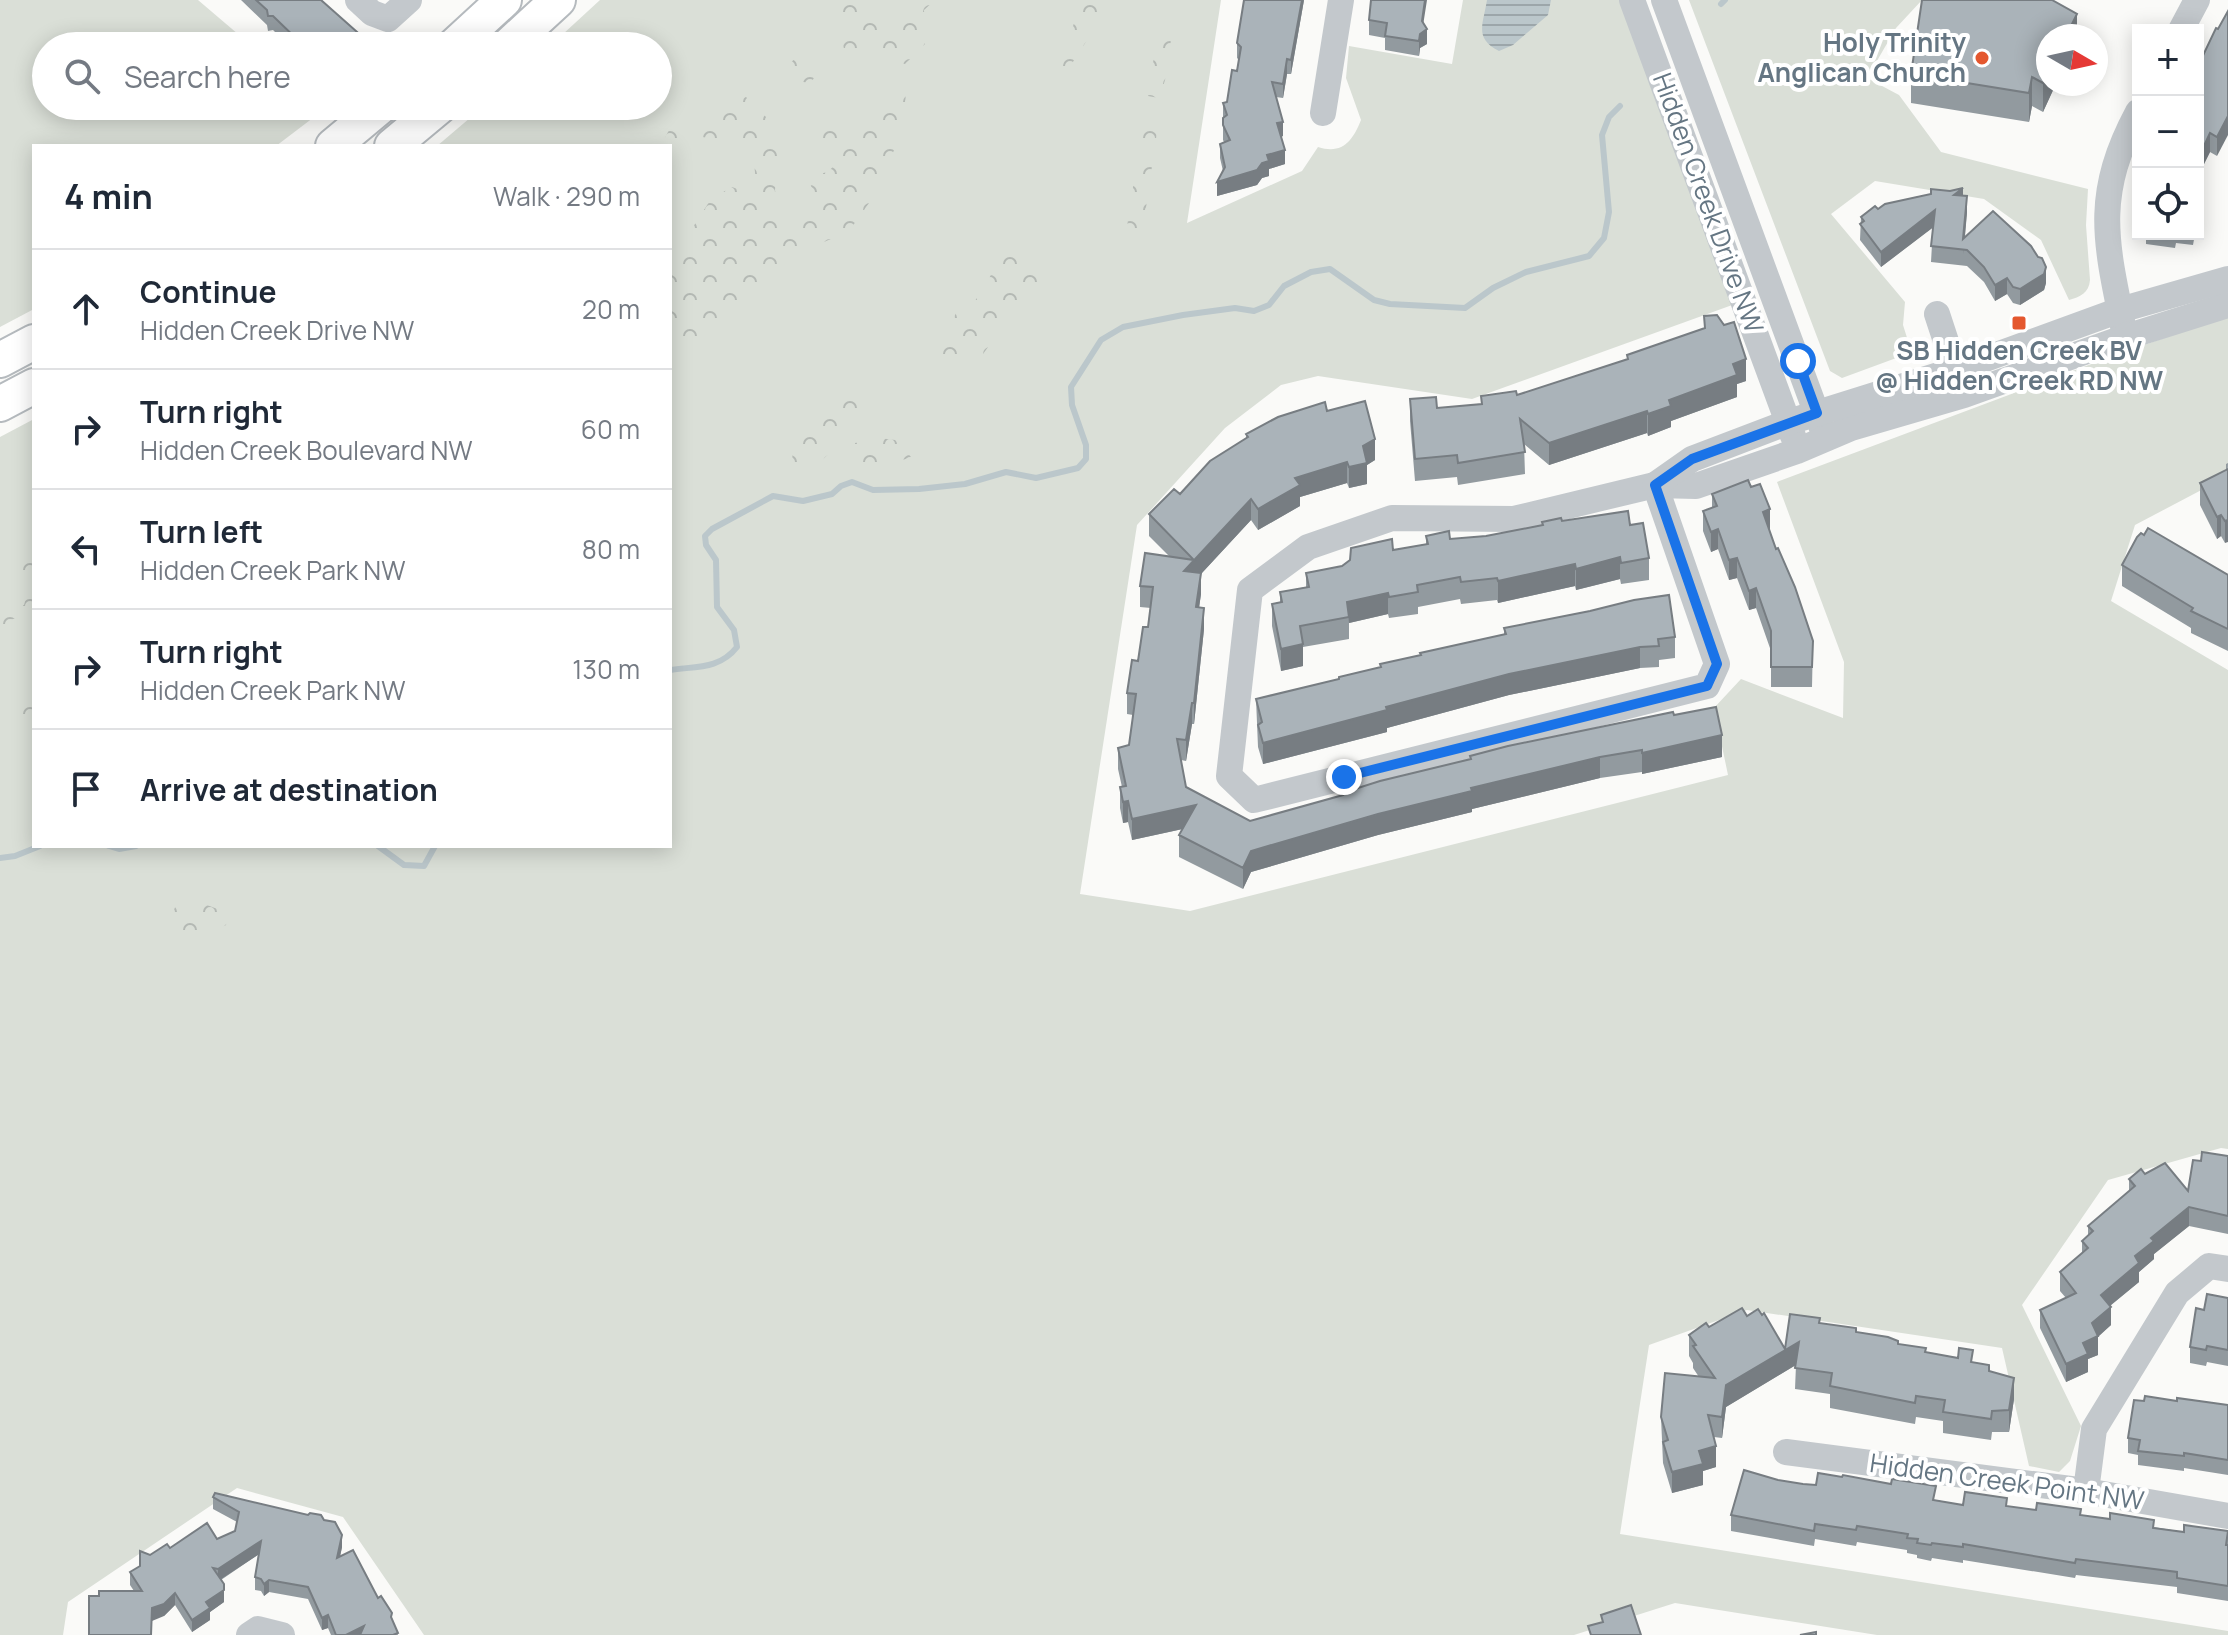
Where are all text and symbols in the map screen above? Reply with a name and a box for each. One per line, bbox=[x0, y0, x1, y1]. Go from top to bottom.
place label: Holy Trinity Anglican Church bbox=[1757, 24, 1966, 90]
north arrow bbox=[2036, 24, 2108, 96]
map controls bbox=[2132, 24, 2204, 240]
button: + bbox=[2132, 24, 2204, 96]
search box bbox=[32, 32, 672, 120]
marker: Holy Trinity Anglican Church bbox=[1973, 49, 1991, 67]
icon: search bbox=[60, 54, 104, 98]
text: Search here bbox=[124, 56, 291, 97]
street label: Hidden Creek Drive NW bbox=[1645, 68, 1773, 338]
button: − bbox=[2132, 96, 2204, 168]
button: locate bbox=[2132, 168, 2204, 240]
text: 4 min bbox=[64, 173, 153, 219]
text: Walk · 290 m bbox=[493, 178, 640, 214]
text: Continue bbox=[140, 271, 276, 312]
icon: ahead bbox=[64, 287, 108, 331]
text: 20 m bbox=[582, 291, 640, 327]
text: Hidden Creek Drive NW bbox=[140, 312, 414, 348]
marker: SB Hidden Creek BV @ Hidden Creek RD NW bbox=[2010, 314, 2028, 332]
place label: SB Hidden Creek BV @ Hidden Creek RD NW bbox=[1875, 332, 2164, 398]
route start bbox=[1780, 343, 1816, 379]
text: Turn right bbox=[140, 391, 283, 432]
icon: right bbox=[64, 407, 108, 451]
text: 60 m bbox=[581, 411, 640, 447]
text: Hidden Creek Boulevard NW bbox=[140, 432, 473, 468]
text: Turn left bbox=[140, 511, 263, 552]
icon: left bbox=[64, 527, 108, 571]
text: 80 m bbox=[582, 531, 640, 567]
text: Hidden Creek Park NW bbox=[140, 552, 405, 588]
text: Turn right bbox=[140, 631, 283, 672]
icon: right bbox=[64, 647, 108, 691]
text: 130 m bbox=[572, 651, 640, 687]
text: Hidden Creek Park NW bbox=[140, 672, 405, 708]
route end bbox=[1326, 759, 1362, 795]
icon: arrive bbox=[64, 767, 108, 811]
text: Arrive at destination bbox=[140, 769, 438, 810]
street label: Hidden Creek Point NW bbox=[1868, 1444, 2147, 1518]

